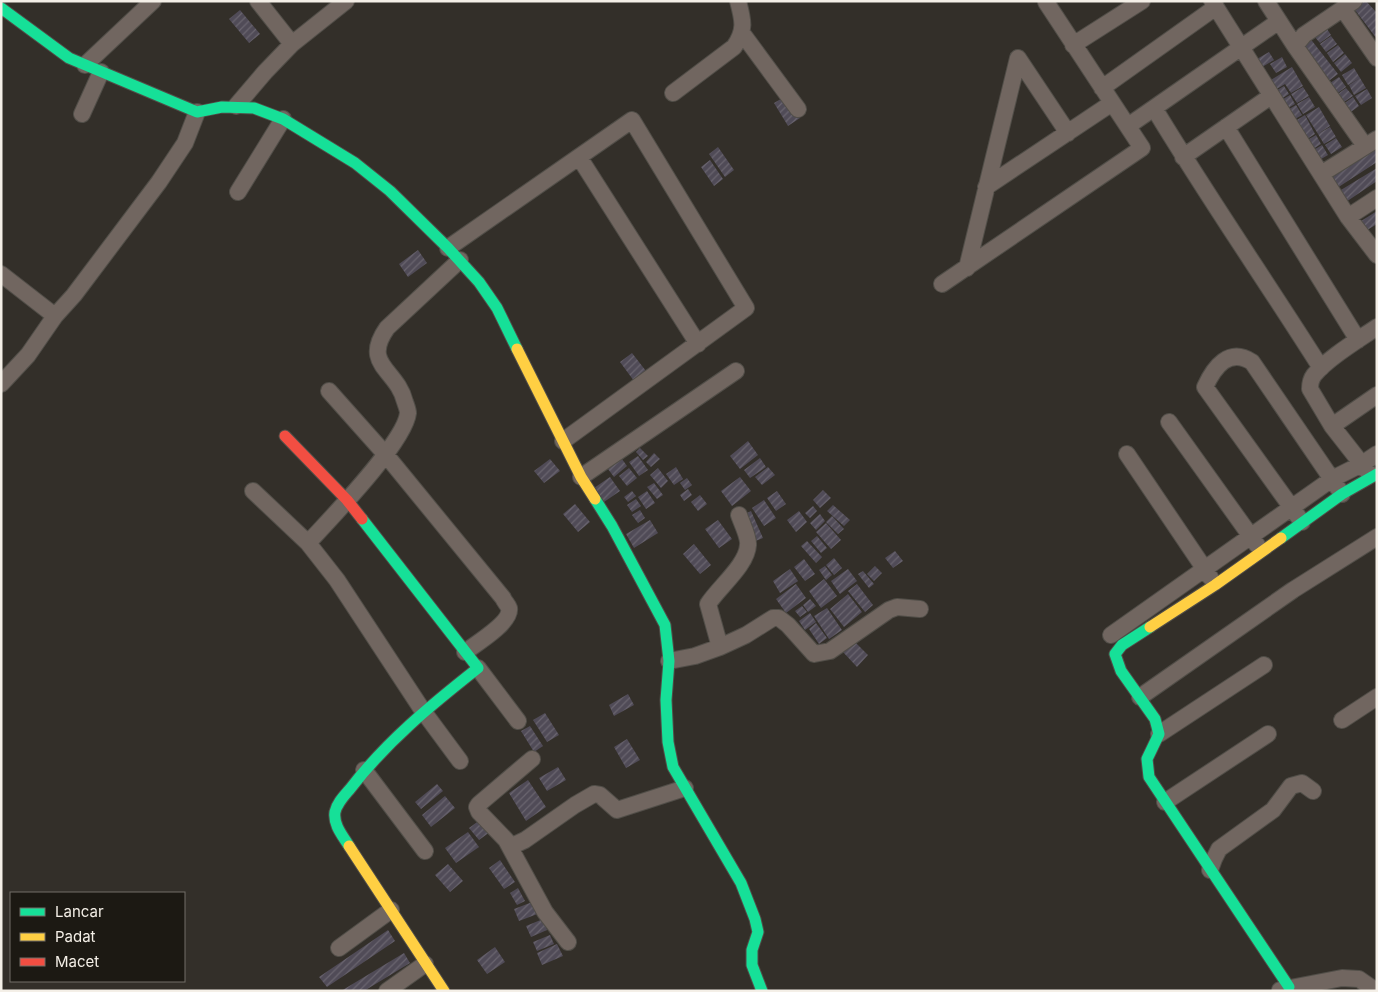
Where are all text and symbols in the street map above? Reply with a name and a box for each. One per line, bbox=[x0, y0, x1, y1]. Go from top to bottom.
legend bbox=[10, 892, 185, 982]
text: Lancar bbox=[55, 902, 104, 921]
text: Padat bbox=[55, 927, 96, 946]
text: Macet bbox=[55, 952, 99, 971]

